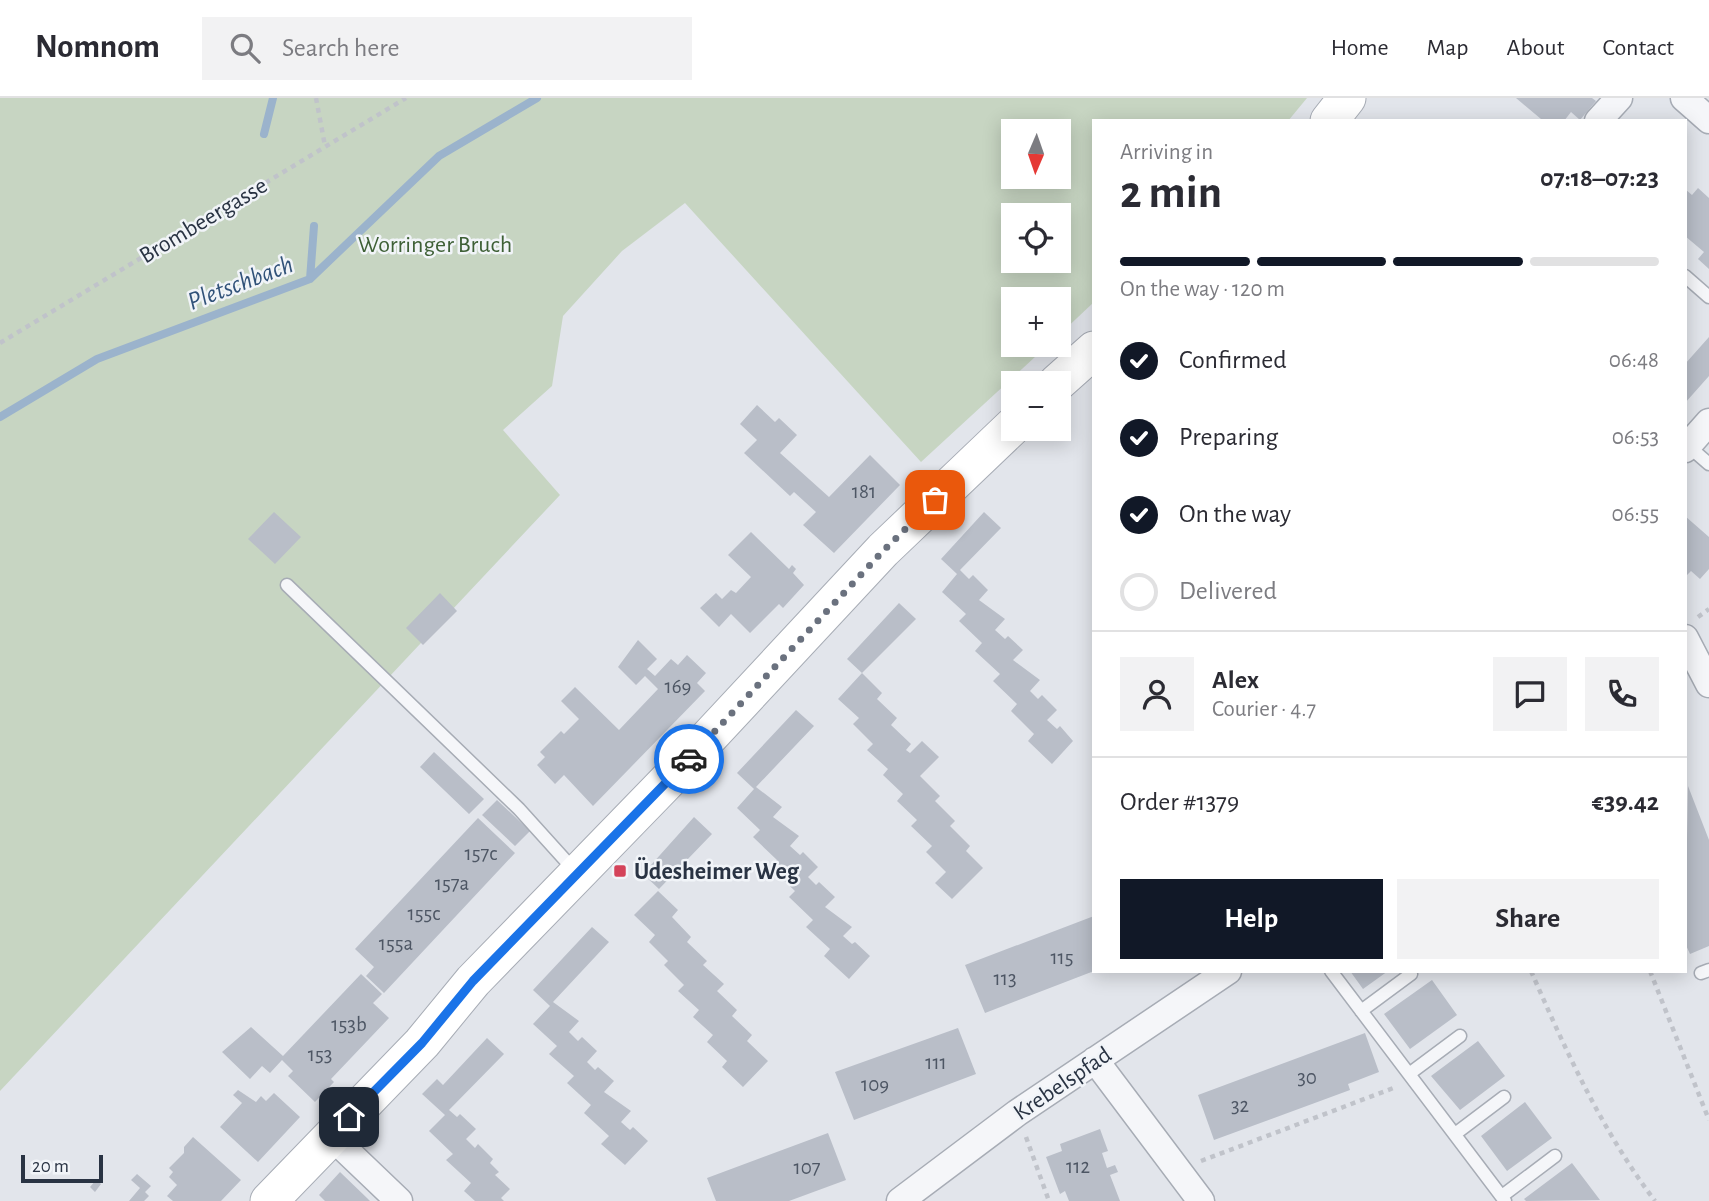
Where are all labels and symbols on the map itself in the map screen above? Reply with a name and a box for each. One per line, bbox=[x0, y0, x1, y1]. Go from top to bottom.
north arrow bbox=[1001, 119, 1071, 189]
street label: Brombeergasse bbox=[135, 173, 272, 268]
park label: Worringer Bruch bbox=[358, 233, 512, 257]
water label: Pletschbach bbox=[184, 251, 297, 315]
pin bbox=[905, 470, 965, 530]
house number: 181 bbox=[852, 481, 876, 502]
house number: 169 bbox=[665, 676, 691, 697]
courier bbox=[654, 724, 724, 794]
house number: 157c bbox=[465, 843, 497, 864]
place label: Üdesheimer Weg bbox=[634, 857, 800, 884]
marker: Üdesheimer Weg bbox=[612, 863, 628, 879]
house number: 157a bbox=[435, 873, 470, 894]
house number: 155c bbox=[408, 903, 440, 924]
house number: 155a bbox=[379, 933, 414, 954]
house number: 115 bbox=[1050, 947, 1074, 968]
house number: 113 bbox=[993, 968, 1017, 989]
house number: 153b bbox=[331, 1014, 367, 1035]
street label: Krebelspfad bbox=[1009, 1043, 1116, 1125]
house number: 153 bbox=[308, 1044, 332, 1065]
house number: 111 bbox=[925, 1052, 947, 1073]
house number: 30 bbox=[1297, 1067, 1317, 1088]
house number: 109 bbox=[861, 1074, 889, 1095]
pin bbox=[319, 1087, 379, 1147]
house number: 32 bbox=[1231, 1095, 1249, 1116]
scale bar bbox=[21, 1152, 103, 1184]
house number: 112 bbox=[1066, 1156, 1090, 1177]
house number: 107 bbox=[793, 1157, 821, 1178]

